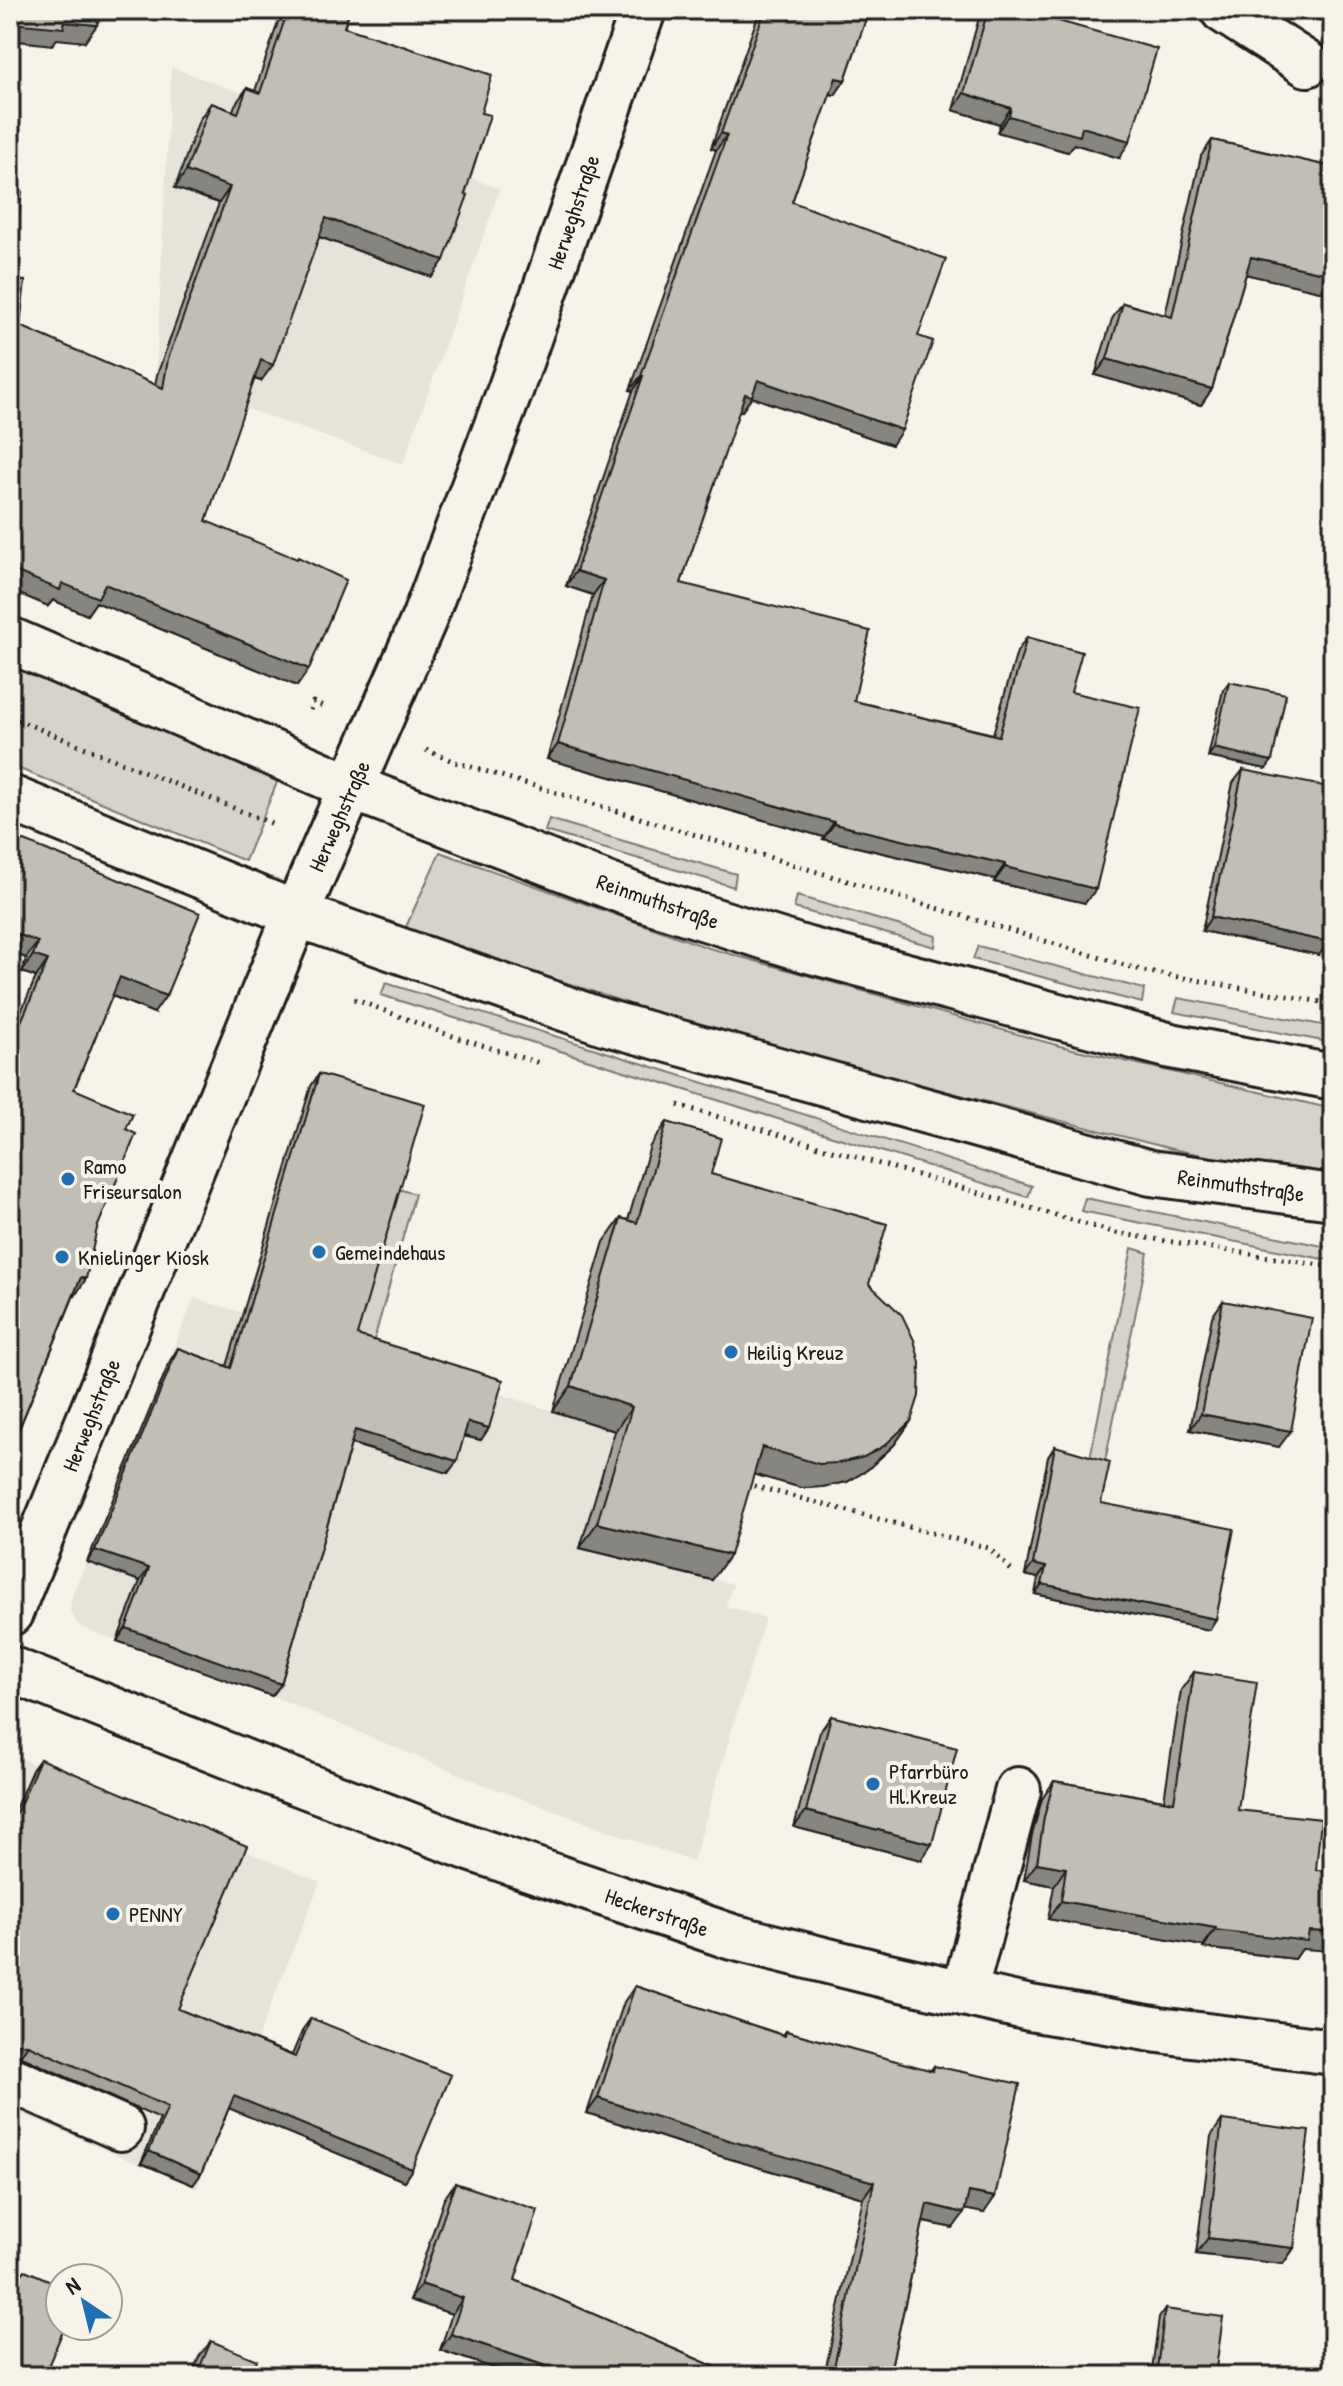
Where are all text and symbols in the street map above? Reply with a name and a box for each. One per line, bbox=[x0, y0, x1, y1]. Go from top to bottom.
street label: Herweghstraße bbox=[539, 151, 607, 273]
street label: Herweghstraße bbox=[301, 755, 377, 876]
street label: Reinmuthstraße bbox=[593, 866, 723, 936]
place label: Ramo Friseursalon bbox=[83, 1151, 182, 1206]
street label: Reinmuthstraße bbox=[1176, 1161, 1307, 1209]
marker: Ramo Friseursalon bbox=[59, 1170, 77, 1188]
place label: Gemeindehaus bbox=[335, 1237, 445, 1267]
place label: Knielinger Kiosk bbox=[78, 1242, 209, 1272]
marker: Gemeindehaus bbox=[310, 1243, 328, 1261]
marker: Knielinger Kiosk bbox=[53, 1248, 71, 1266]
place label: Heilig Kreuz bbox=[747, 1337, 844, 1367]
marker: Heilig Kreuz bbox=[722, 1343, 740, 1361]
street label: Herweghstraße bbox=[55, 1354, 127, 1476]
place label: Pfarrbüro Hl.Kreuz bbox=[889, 1756, 968, 1811]
marker: Pfarrbüro Hl.Kreuz bbox=[864, 1775, 882, 1793]
street label: Heckerstraße bbox=[601, 1880, 713, 1944]
place label: PENNY bbox=[129, 1899, 183, 1929]
marker: PENNY bbox=[104, 1905, 122, 1923]
north arrow bbox=[44, 2262, 124, 2342]
text: N bbox=[59, 2270, 86, 2301]

